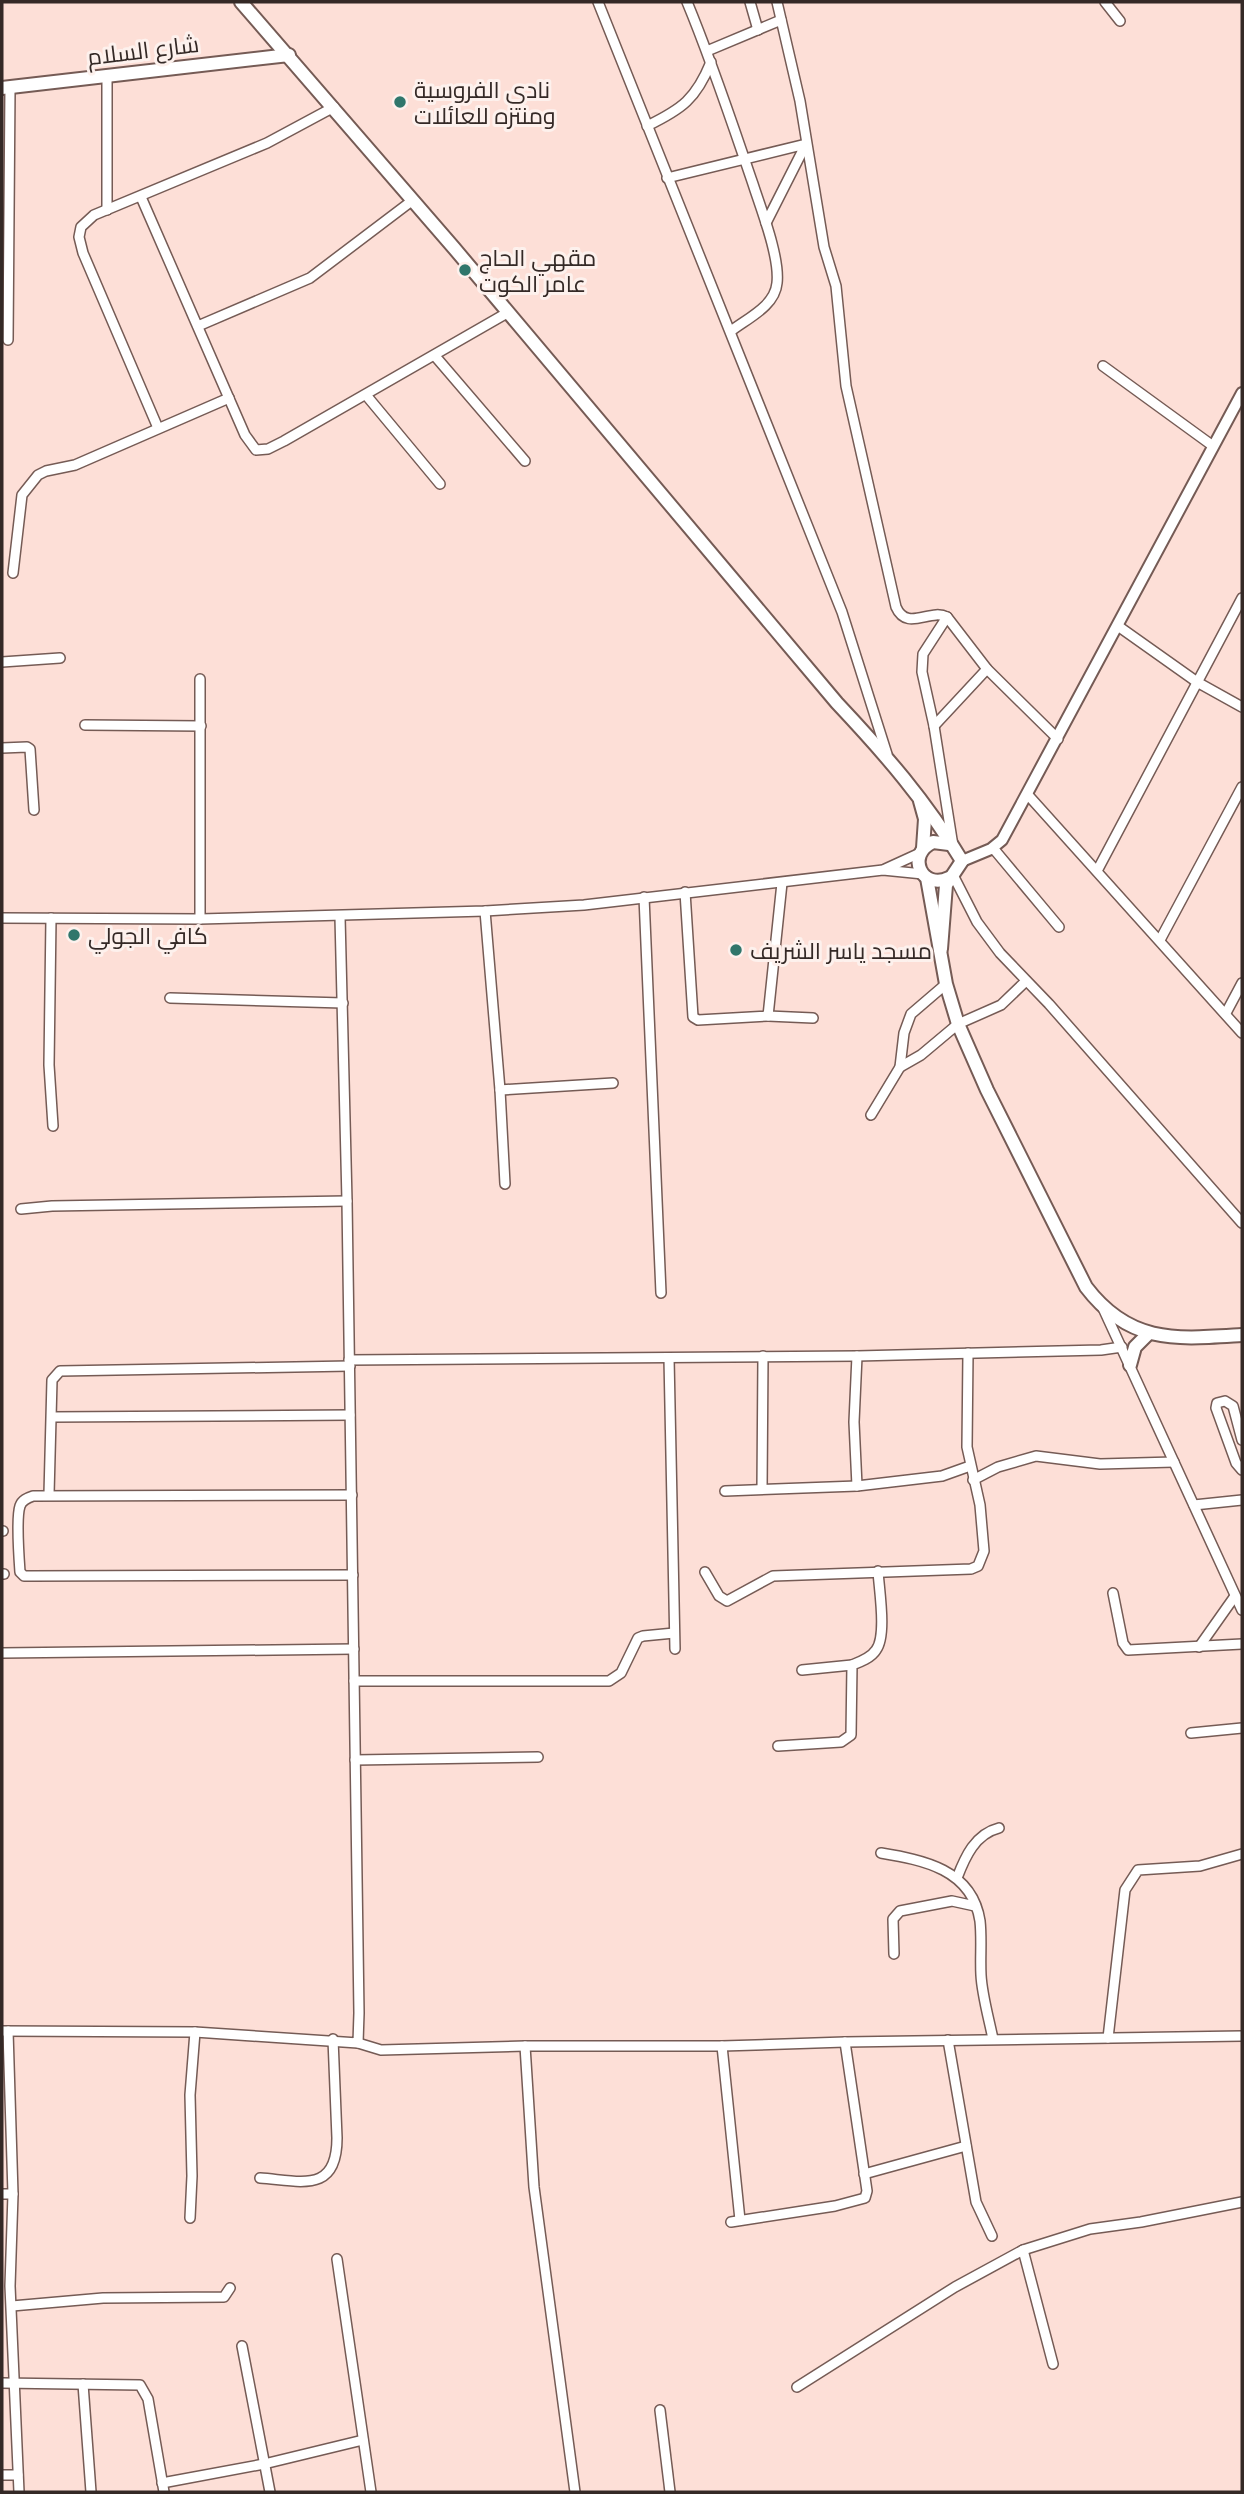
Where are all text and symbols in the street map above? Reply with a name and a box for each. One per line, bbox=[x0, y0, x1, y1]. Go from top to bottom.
street label: شارع السلام bbox=[86, 30, 201, 73]
place label: نادي الفروسية ومنتزه للعائلات bbox=[414, 76, 556, 129]
marker: نادي الفروسية ومنتزه للعائلات bbox=[392, 94, 408, 110]
place label: مقهي الحاج عامر الكوت bbox=[479, 244, 596, 297]
marker: مقهي الحاج عامر الكوت bbox=[457, 262, 473, 278]
place label: كافي الجولي bbox=[88, 922, 208, 954]
marker: كافي الجولي bbox=[66, 927, 82, 943]
place label: مسجد ياسر الشريف bbox=[750, 937, 932, 964]
marker: مسجد ياسر الشريف bbox=[728, 942, 744, 958]

